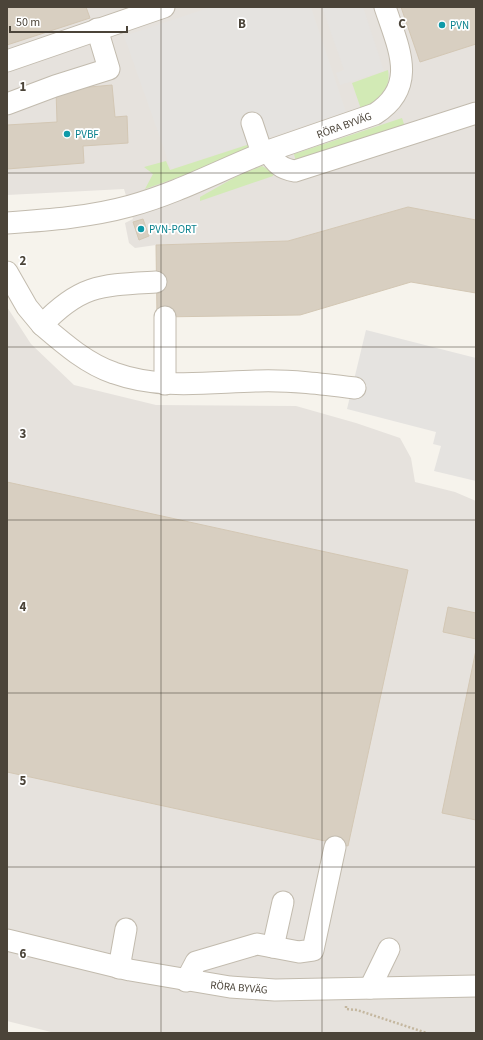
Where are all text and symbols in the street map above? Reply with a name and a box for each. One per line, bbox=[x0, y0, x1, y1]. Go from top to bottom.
scale bar bbox=[10, 8, 127, 34]
text: 50 m bbox=[16, 14, 40, 31]
text: B bbox=[238, 15, 246, 33]
text: C bbox=[398, 15, 406, 33]
place label: PVN bbox=[450, 18, 469, 33]
marker: PVN bbox=[437, 20, 447, 30]
text: 1 bbox=[20, 78, 27, 96]
street label: RÖRA BYVÄG bbox=[315, 108, 374, 142]
place label: PVBF bbox=[75, 127, 99, 142]
marker: PVBF bbox=[62, 129, 72, 139]
place label: PVN-PORT bbox=[149, 222, 197, 237]
marker: PVN-PORT bbox=[136, 224, 146, 234]
text: 2 bbox=[20, 252, 27, 270]
text: 3 bbox=[20, 425, 27, 443]
text: 4 bbox=[20, 598, 27, 616]
text: 5 bbox=[20, 772, 27, 790]
text: 6 bbox=[20, 945, 27, 963]
street label: RÖRA BYVÄG bbox=[210, 978, 269, 998]

